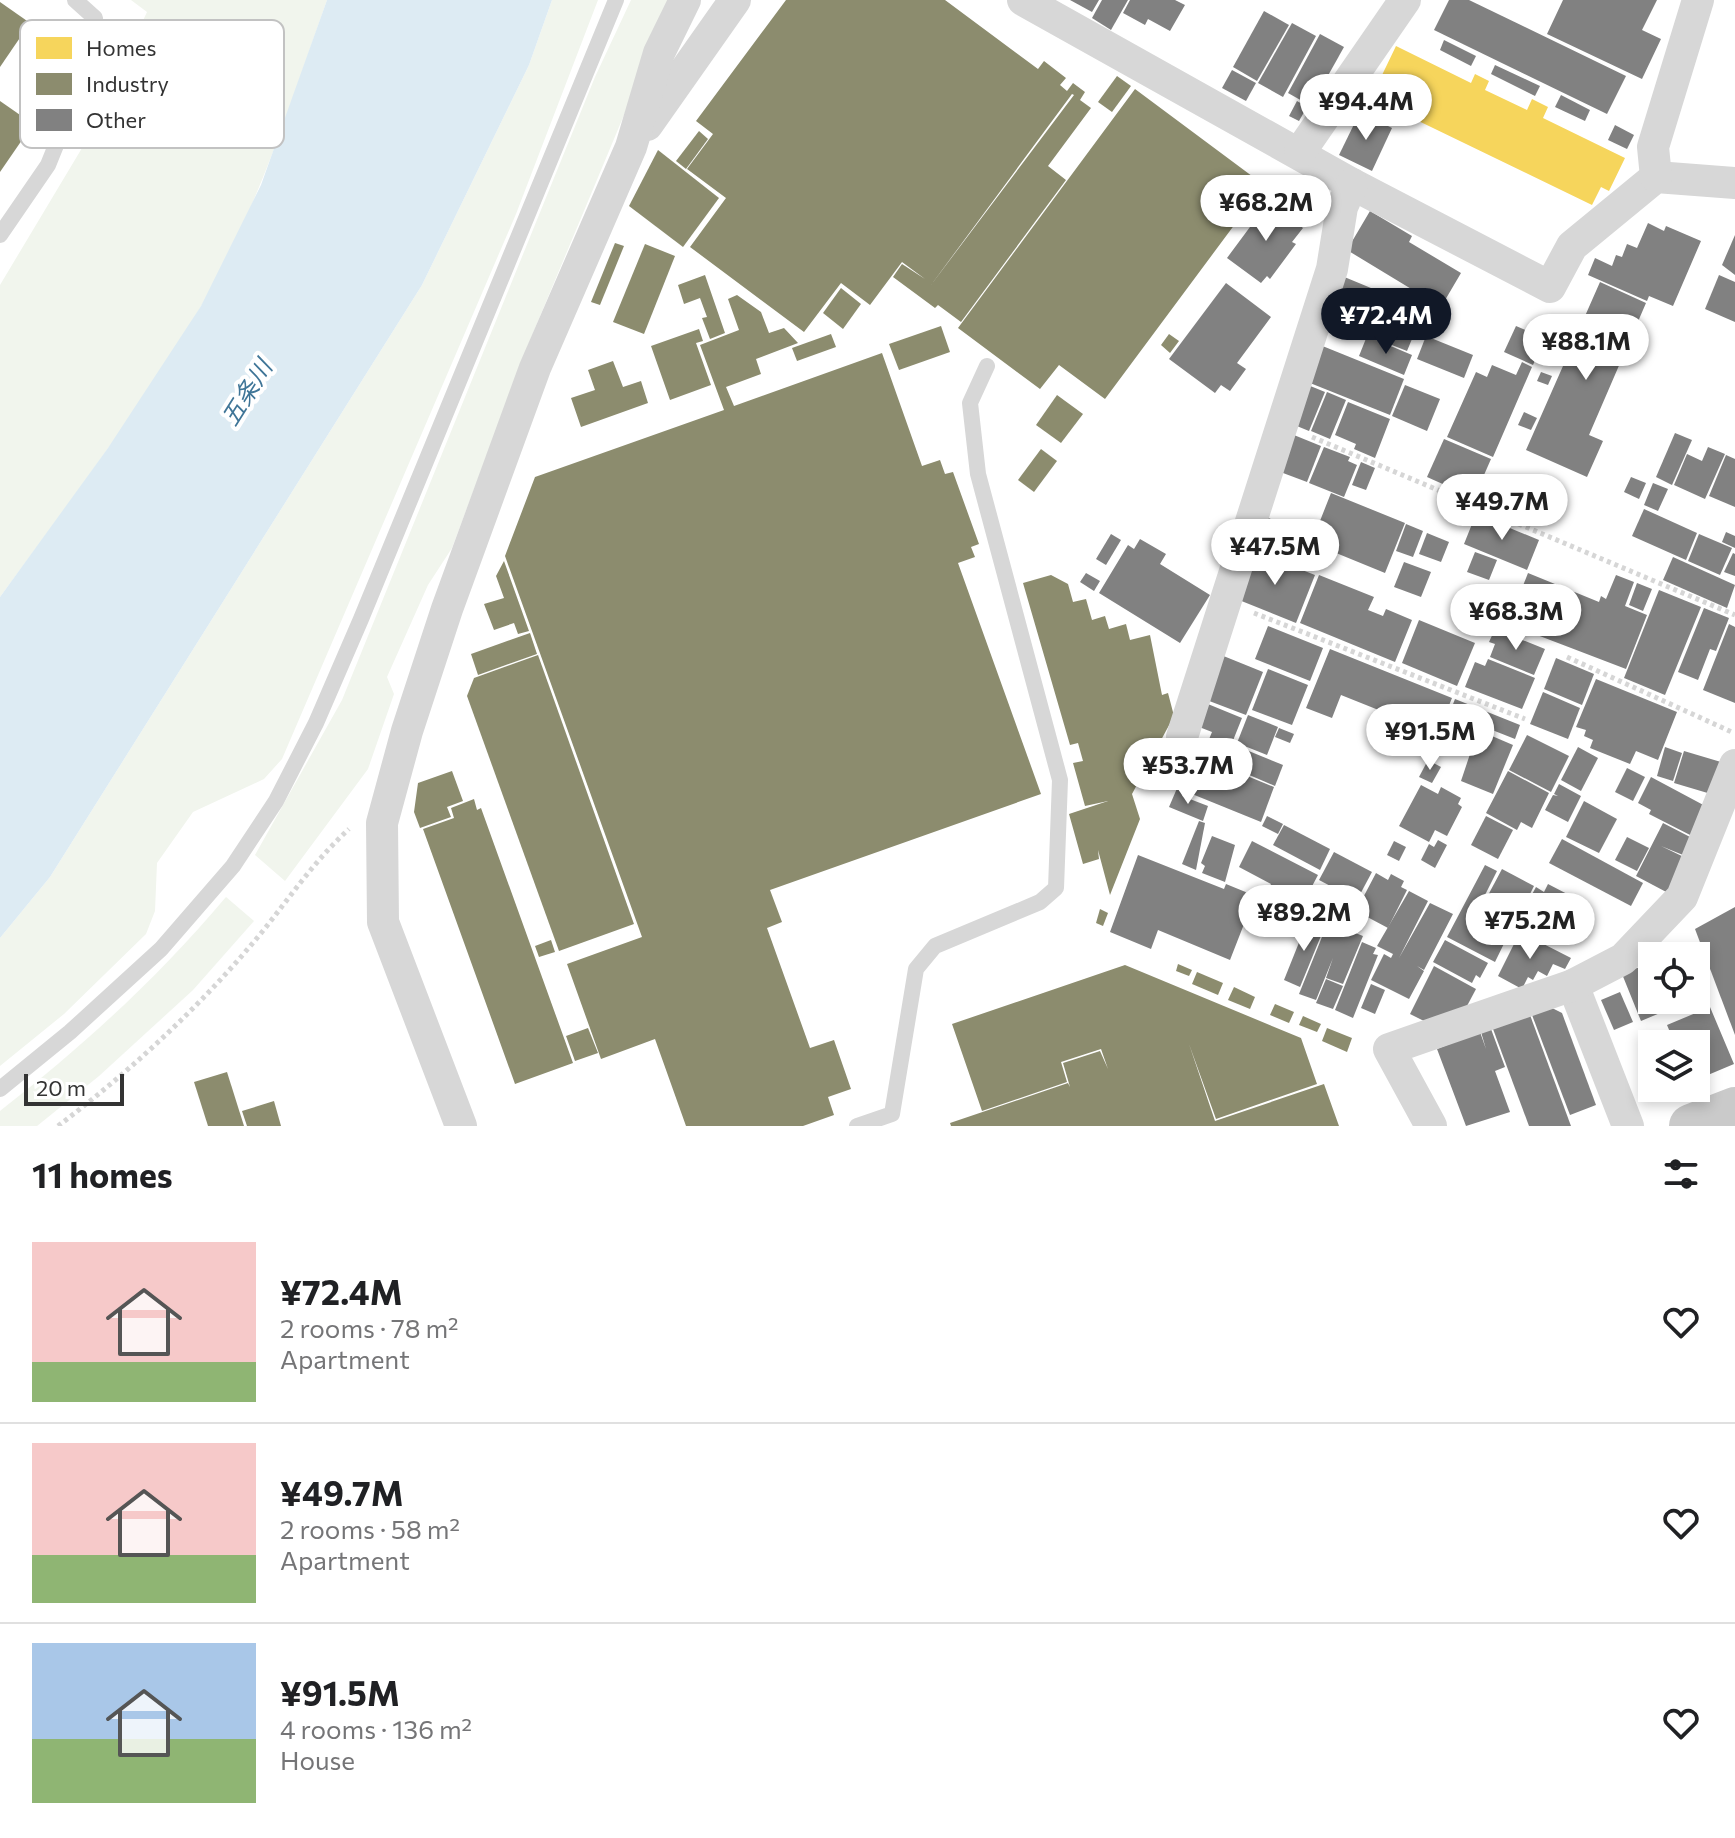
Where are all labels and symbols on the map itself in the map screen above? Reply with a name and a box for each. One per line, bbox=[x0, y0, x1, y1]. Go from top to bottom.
legend bbox=[20, 20, 284, 148]
text: Homes bbox=[86, 34, 156, 61]
text: Industry bbox=[86, 70, 169, 97]
pin: ¥94.4M bbox=[1301, 74, 1431, 142]
text: Other bbox=[86, 106, 146, 133]
pin: ¥68.2M bbox=[1201, 175, 1331, 243]
pin: ¥72.4M bbox=[1321, 288, 1451, 356]
pin: ¥88.1M bbox=[1521, 314, 1651, 382]
water label: 五条川 bbox=[214, 351, 279, 430]
pin: ¥49.7M bbox=[1437, 474, 1567, 542]
pin: ¥47.5M bbox=[1210, 519, 1340, 587]
pin: ¥68.3M bbox=[1451, 584, 1581, 652]
pin: ¥91.5M bbox=[1365, 704, 1495, 772]
pin: ¥53.7M bbox=[1123, 738, 1253, 806]
pin: ¥89.2M bbox=[1239, 885, 1369, 953]
pin: ¥75.2M bbox=[1465, 893, 1595, 961]
scale bar bbox=[24, 1070, 124, 1106]

